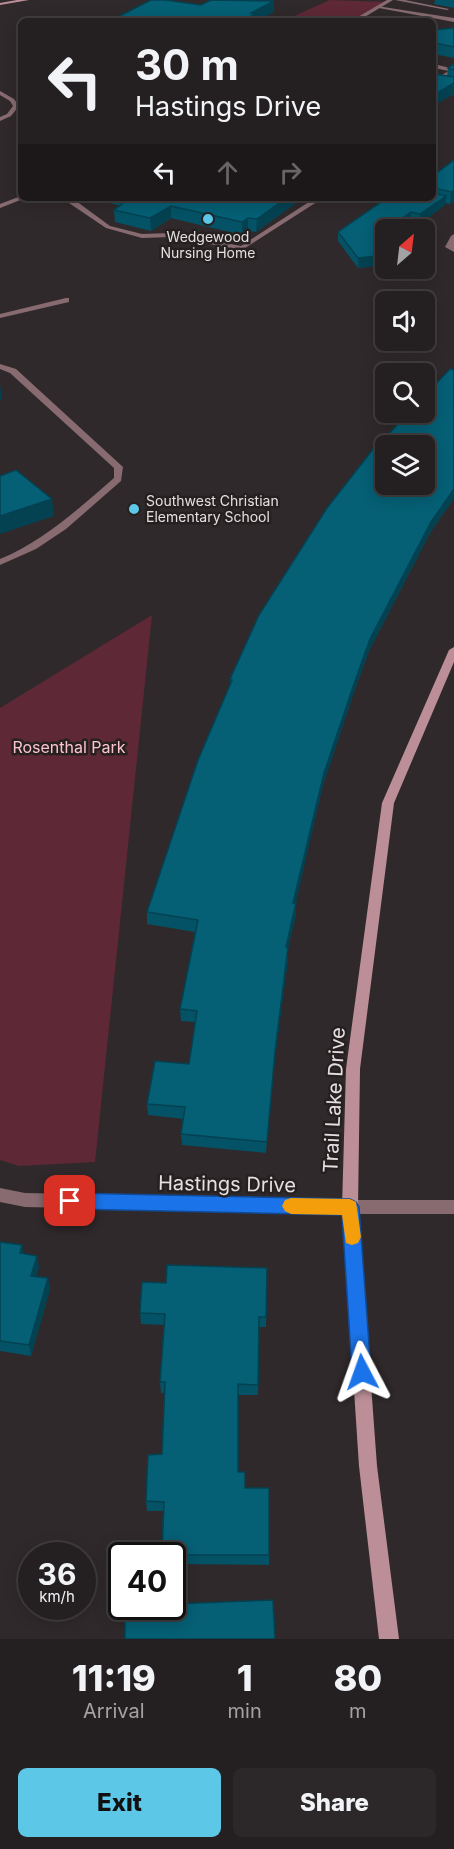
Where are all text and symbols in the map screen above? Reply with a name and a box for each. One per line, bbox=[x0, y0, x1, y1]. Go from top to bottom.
text: 30 m bbox=[135, 39, 239, 90]
icon: left bbox=[36, 42, 114, 120]
text: Hastings Drive bbox=[135, 90, 321, 123]
icon: left bbox=[148, 156, 181, 189]
icon: ahead bbox=[211, 156, 244, 189]
icon: right bbox=[274, 156, 307, 189]
marker: Wedgewood Nursing Home bbox=[201, 212, 215, 226]
north arrow bbox=[375, 219, 435, 279]
map controls bbox=[375, 219, 435, 495]
place label: Wedgewood Nursing Home bbox=[161, 228, 255, 261]
button: sound bbox=[375, 291, 435, 351]
button: search bbox=[375, 363, 435, 423]
button: layers bbox=[375, 435, 435, 495]
place label: Southwest Christian Elementary School bbox=[146, 492, 279, 525]
marker: Southwest Christian Elementary School bbox=[127, 502, 141, 516]
park label: Rosenthal Park bbox=[12, 737, 126, 757]
street label: Trail Lake Drive bbox=[318, 1027, 350, 1173]
street label: Hastings Drive bbox=[158, 1171, 296, 1197]
pin bbox=[44, 1175, 95, 1226]
icon: arrive bbox=[53, 1184, 86, 1217]
position arrow bbox=[330, 1340, 394, 1404]
speed limit sign: 40 bbox=[108, 1542, 186, 1620]
text: 36 bbox=[38, 1556, 76, 1592]
text: km/h bbox=[39, 1587, 75, 1606]
text: 11:19 bbox=[72, 1656, 156, 1700]
text: 1 bbox=[237, 1656, 253, 1700]
text: 80 bbox=[333, 1656, 382, 1700]
text: Arrival bbox=[83, 1699, 145, 1723]
text: min bbox=[228, 1699, 262, 1723]
text: m bbox=[349, 1699, 367, 1723]
button: Exit bbox=[18, 1768, 221, 1837]
button: Share bbox=[233, 1768, 436, 1837]

